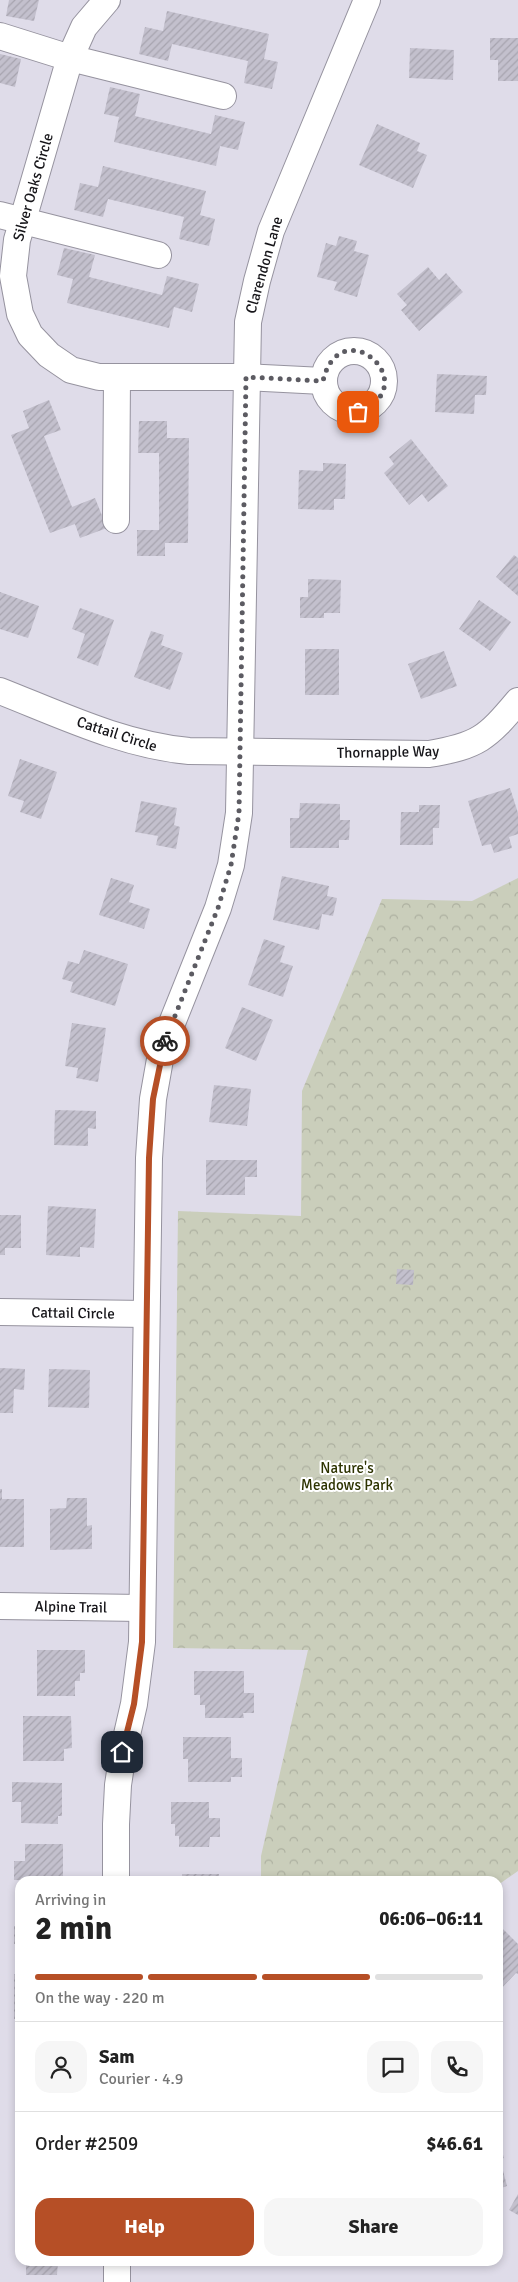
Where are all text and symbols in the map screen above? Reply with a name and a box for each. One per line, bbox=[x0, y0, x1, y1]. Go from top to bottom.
street label: Silver Oaks Circle bbox=[9, 131, 57, 243]
street label: Clarendon Lane bbox=[242, 214, 286, 316]
pin bbox=[337, 391, 379, 433]
icon: bag bbox=[344, 398, 372, 426]
street label: Cattail Circle bbox=[75, 713, 159, 755]
street label: Thornapple Way bbox=[337, 742, 439, 762]
courier bbox=[140, 1016, 190, 1066]
icon: bike bbox=[151, 1027, 179, 1055]
street label: Cattail Circle bbox=[31, 1303, 115, 1323]
park label: Nature's Meadows Park bbox=[301, 1459, 394, 1494]
street label: Alpine Trail bbox=[35, 1597, 107, 1617]
pin bbox=[101, 1731, 143, 1773]
icon: home bbox=[108, 1738, 136, 1766]
text: Arriving in bbox=[35, 1890, 106, 1910]
text: 06:06–06:11 bbox=[379, 1907, 483, 1931]
text: 2 min bbox=[35, 1909, 112, 1948]
text: On the way · 220 m bbox=[35, 1988, 165, 2008]
button: person bbox=[35, 2041, 87, 2093]
button: chat bbox=[367, 2041, 419, 2093]
button: phone bbox=[431, 2041, 483, 2093]
text: Sam bbox=[99, 2045, 135, 2069]
text: Courier · 4.9 bbox=[99, 2069, 183, 2089]
text: Order #2509 bbox=[35, 2132, 138, 2156]
text: $46.61 bbox=[426, 2132, 483, 2156]
button: Help bbox=[35, 2198, 254, 2256]
button: Share bbox=[264, 2198, 483, 2256]

